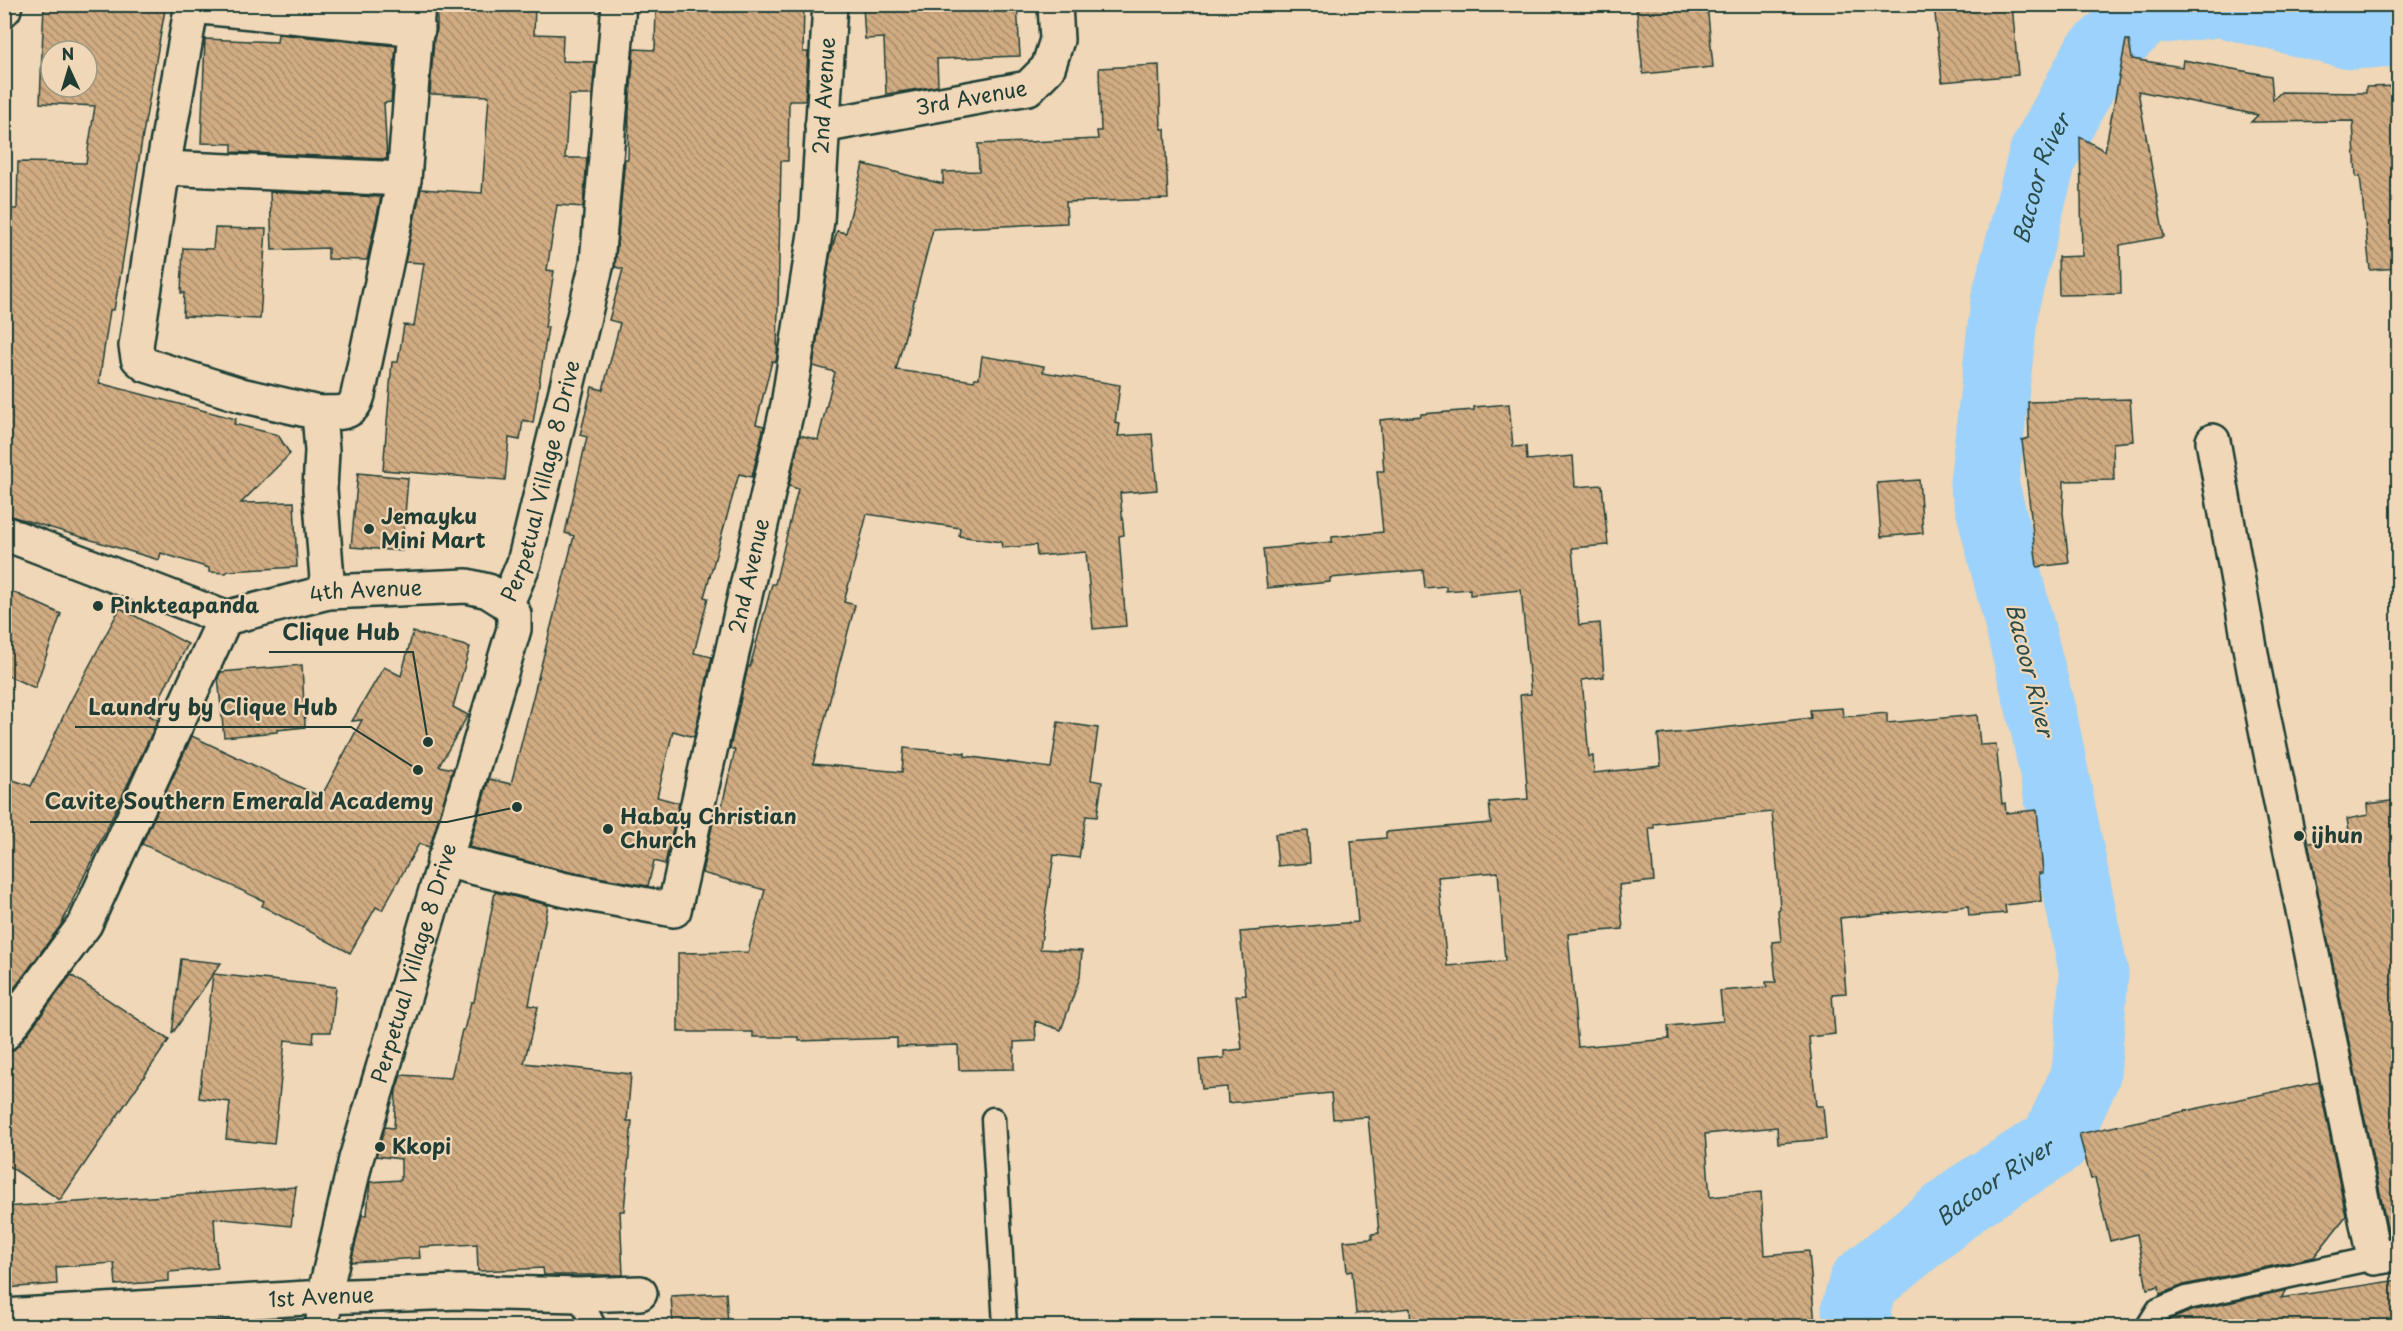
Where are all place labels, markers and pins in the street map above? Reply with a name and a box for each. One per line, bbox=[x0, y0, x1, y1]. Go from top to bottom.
place label: Jemayku Mini Mart bbox=[381, 499, 486, 555]
marker: Jemayku Mini Mart bbox=[362, 522, 376, 536]
place label: Pinkteapanda bbox=[110, 588, 260, 620]
marker: Pinkteapanda bbox=[91, 599, 105, 613]
callout: Clique Hub bbox=[269, 612, 413, 652]
callout: Laundry by Clique Hub bbox=[75, 687, 351, 727]
callout: Cavite Southern Emerald Academy bbox=[30, 782, 447, 822]
place label: Habay Christian Church bbox=[620, 799, 797, 855]
place label: ijhun bbox=[2311, 818, 2363, 850]
marker: Habay Christian Church bbox=[601, 822, 615, 836]
marker: ijhun bbox=[2292, 829, 2306, 843]
place label: Kkopi bbox=[392, 1129, 451, 1161]
marker: Kkopi bbox=[373, 1140, 387, 1154]

